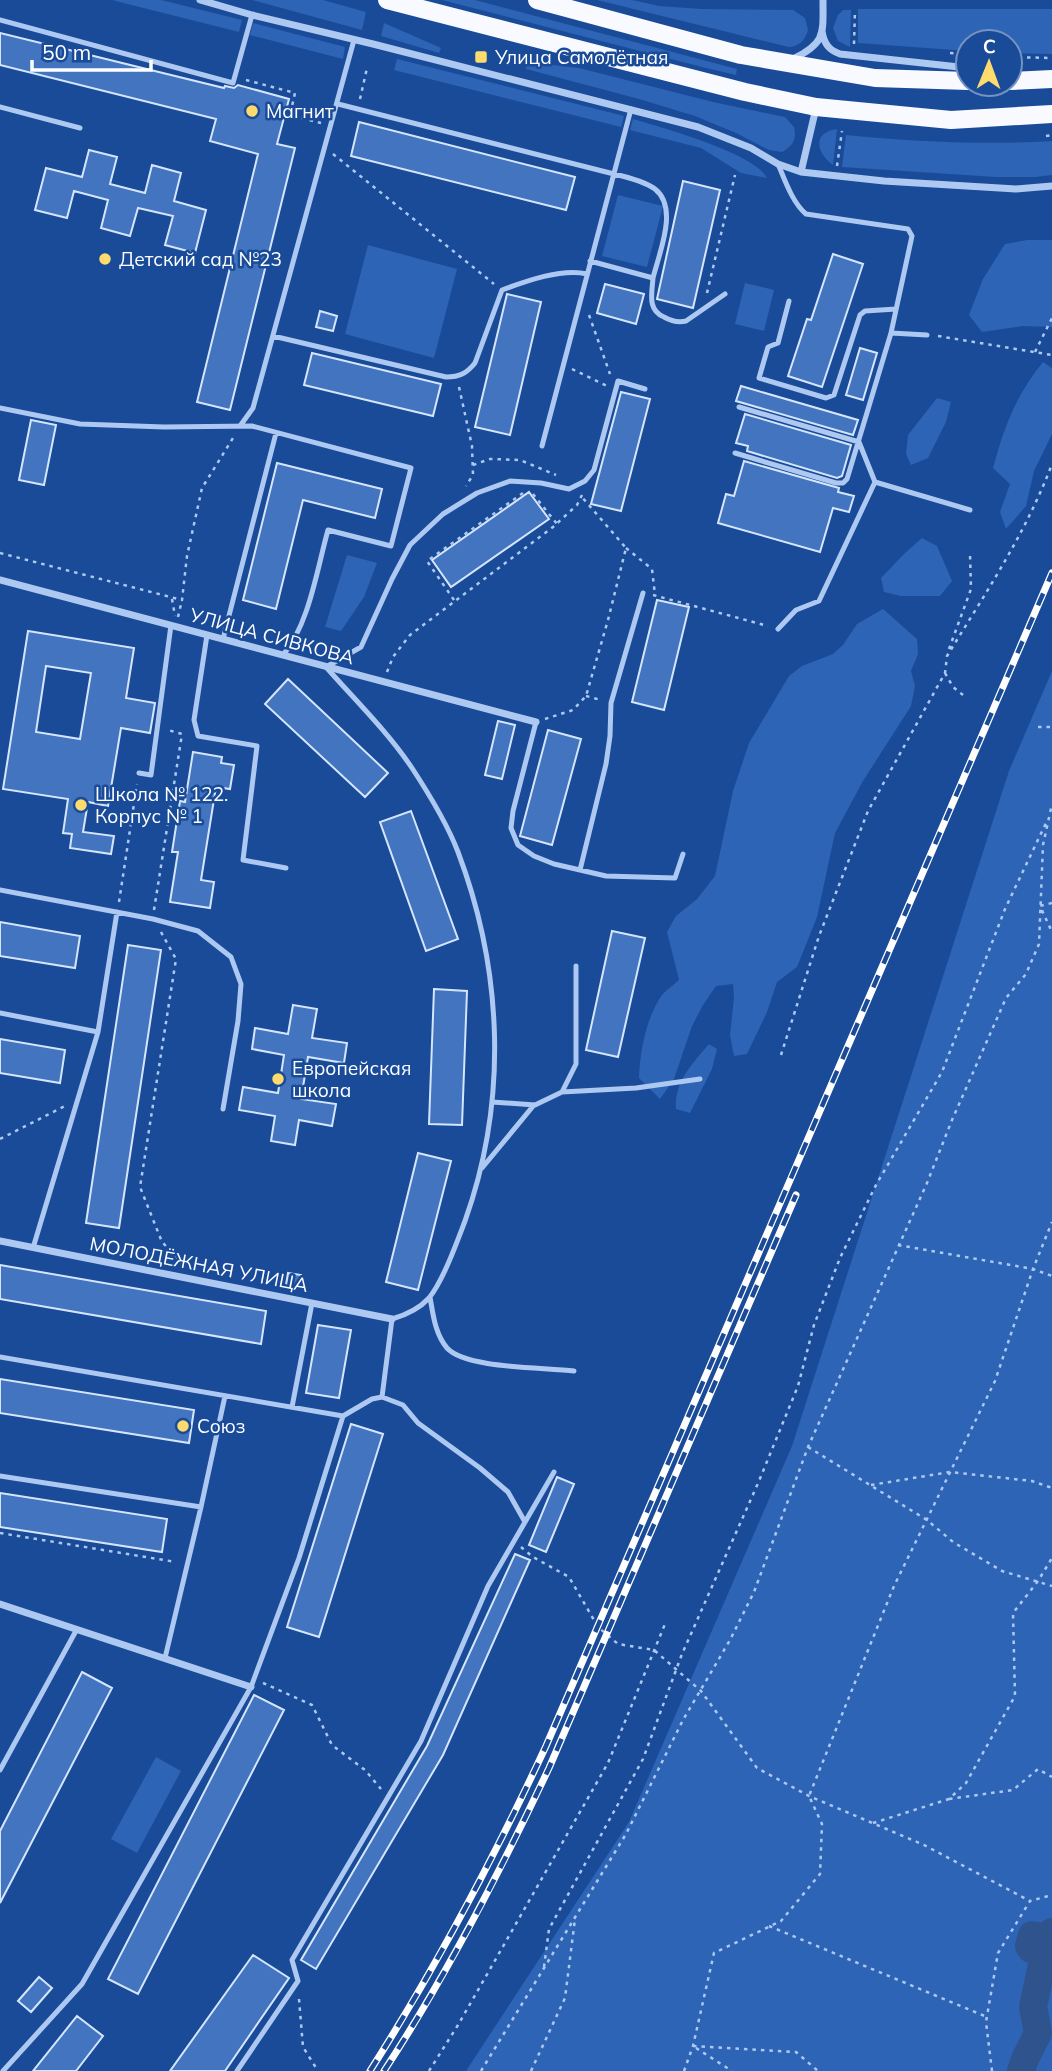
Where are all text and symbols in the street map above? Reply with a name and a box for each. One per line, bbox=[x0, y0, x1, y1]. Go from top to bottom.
scale bar bbox=[32, 28, 150, 72]
north arrow bbox=[954, 28, 1024, 98]
text: С bbox=[983, 34, 996, 58]
text: 50 m bbox=[42, 39, 91, 65]
place label: Улица Самолётная bbox=[494, 45, 668, 69]
marker: Улица Самолётная bbox=[473, 49, 489, 65]
place label: Магнит bbox=[266, 99, 334, 123]
marker: Магнит bbox=[244, 103, 260, 119]
place label: Детский сад №23 bbox=[119, 247, 282, 271]
marker: Детский сад №23 bbox=[97, 251, 113, 267]
street label: УЛИЦА СИВКОВА bbox=[186, 602, 357, 670]
place label: Школа № 122. Корпус № 1 bbox=[95, 782, 228, 828]
marker: Школа № 122. Корпус № 1 bbox=[73, 797, 89, 813]
place label: Европейская школа bbox=[292, 1056, 411, 1102]
marker: Европейская школа bbox=[270, 1071, 286, 1087]
street label: МОЛОДЁЖНАЯ УЛИЦА bbox=[88, 1231, 310, 1297]
place label: Союз bbox=[197, 1414, 245, 1438]
marker: Союз bbox=[175, 1418, 191, 1434]

